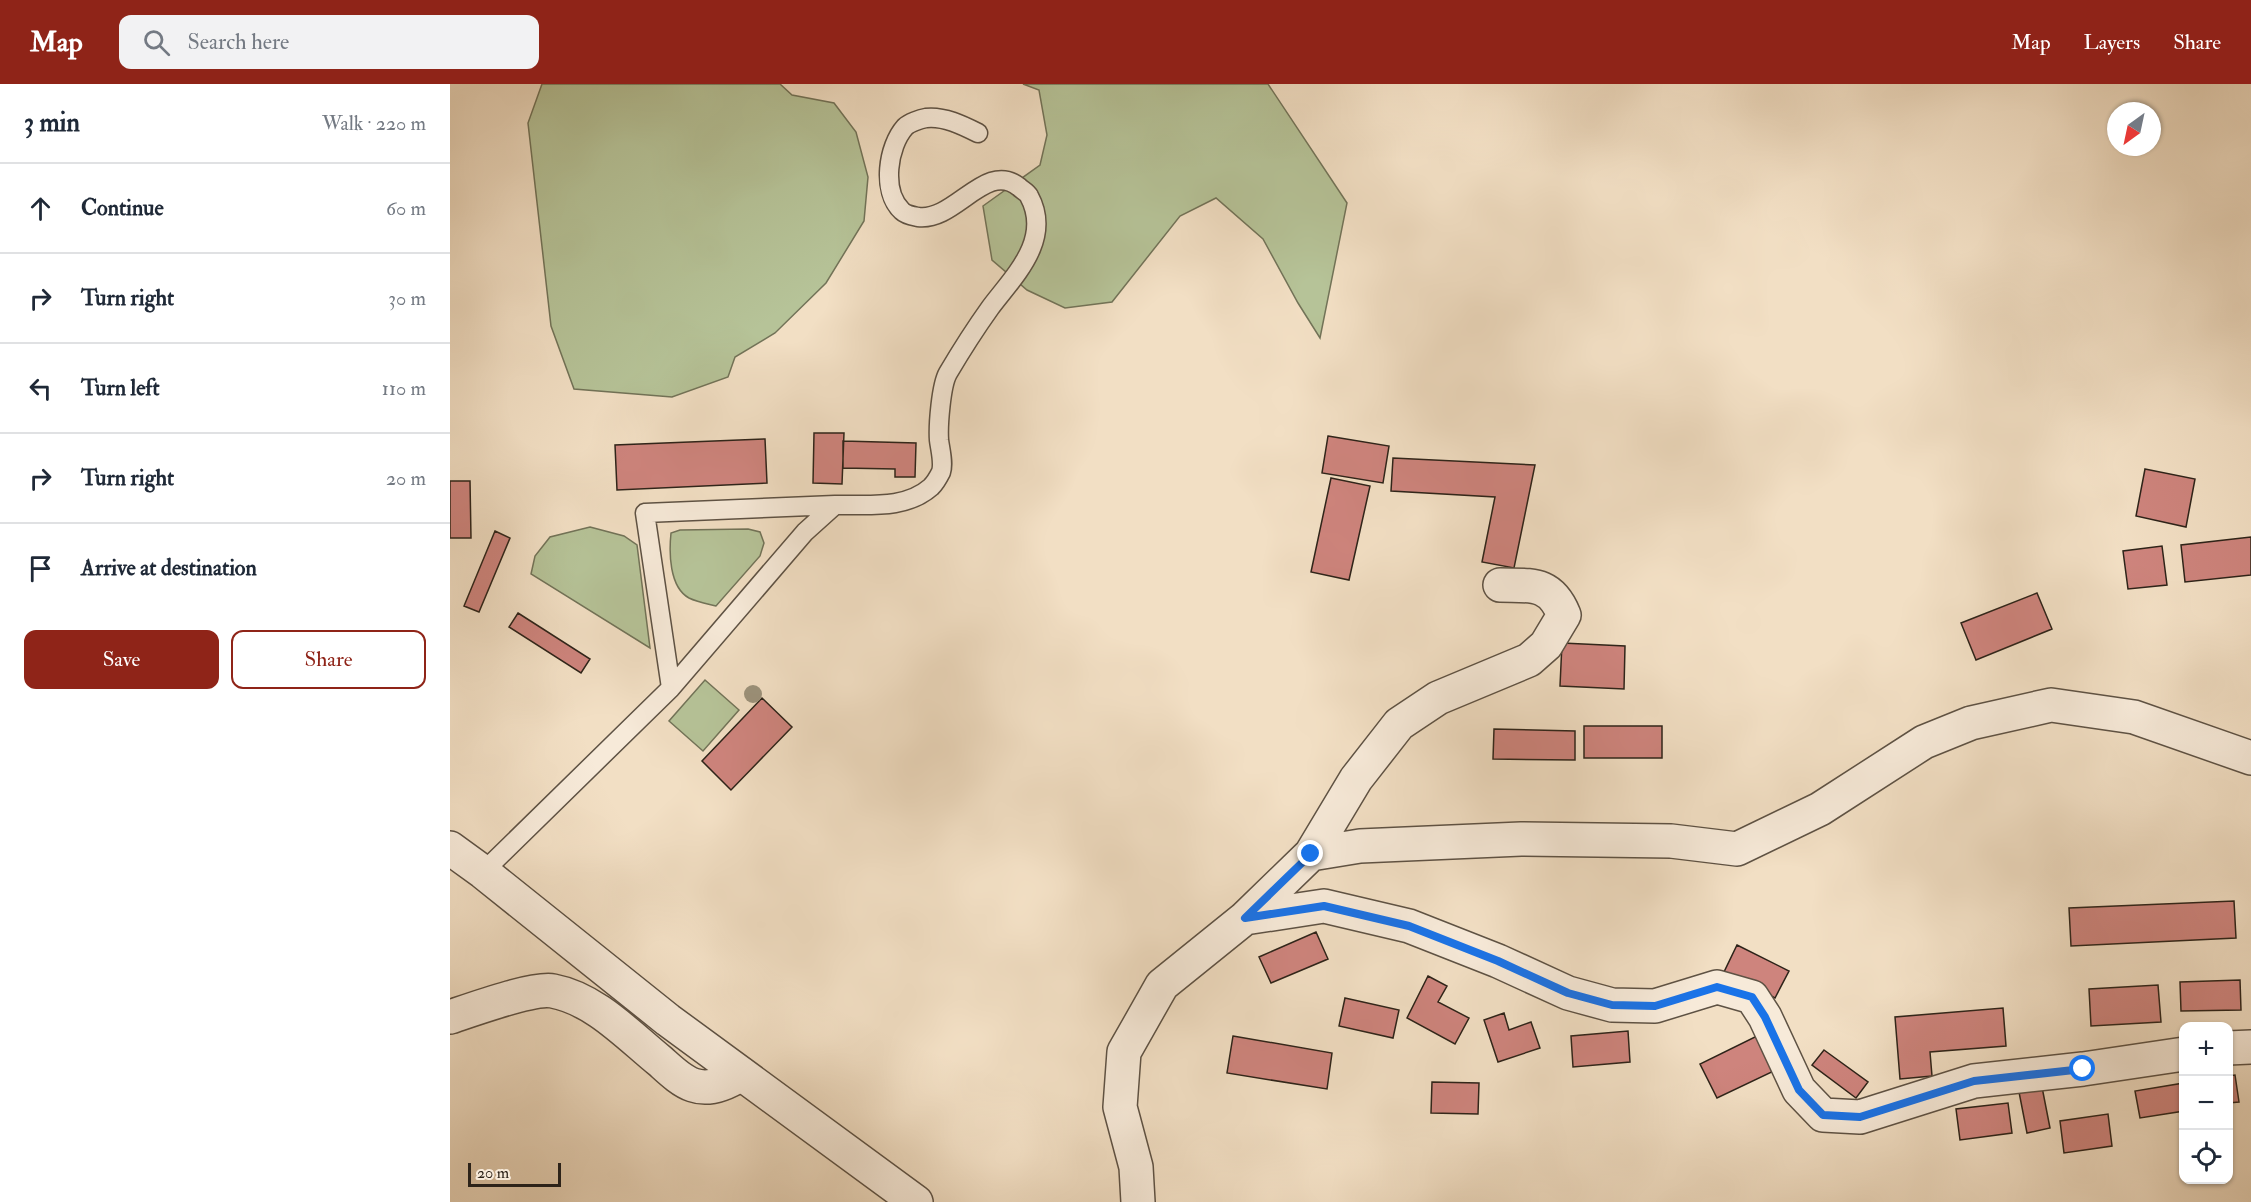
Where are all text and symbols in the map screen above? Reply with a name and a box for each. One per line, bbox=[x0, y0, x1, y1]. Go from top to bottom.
search box bbox=[119, 15, 539, 69]
text: Map bbox=[30, 25, 83, 60]
icon: search bbox=[140, 26, 173, 59]
text: Search here bbox=[188, 28, 289, 56]
text: Map bbox=[2011, 29, 2051, 56]
text: Layers bbox=[2084, 29, 2140, 56]
text: Share bbox=[2173, 29, 2221, 56]
north arrow bbox=[2107, 102, 2161, 156]
text: 3 min bbox=[24, 107, 80, 139]
text: Walk · 220 m bbox=[322, 111, 426, 136]
icon: ahead bbox=[24, 192, 57, 225]
text: Continue bbox=[81, 194, 164, 222]
text: 60 m bbox=[386, 196, 426, 221]
icon: right bbox=[24, 282, 57, 315]
text: Turn right bbox=[81, 284, 174, 312]
text: 30 m bbox=[388, 286, 426, 311]
icon: left bbox=[24, 372, 57, 405]
text: Turn left bbox=[81, 374, 160, 402]
text: 110 m bbox=[382, 376, 426, 401]
icon: right bbox=[24, 462, 57, 495]
text: Turn right bbox=[81, 464, 174, 492]
text: 20 m bbox=[386, 466, 426, 491]
icon: arrive bbox=[24, 552, 57, 585]
text: Arrive at destination bbox=[81, 554, 257, 582]
button: Save bbox=[24, 630, 219, 689]
button: Share bbox=[231, 630, 426, 689]
route end bbox=[1297, 840, 1323, 866]
map controls bbox=[2179, 1022, 2233, 1184]
button: + bbox=[2179, 1022, 2233, 1076]
route start bbox=[2069, 1055, 2095, 1081]
button: − bbox=[2179, 1076, 2233, 1130]
button: locate bbox=[2179, 1130, 2233, 1184]
scale bar bbox=[468, 1160, 561, 1188]
text: 20 m bbox=[477, 1163, 509, 1183]

